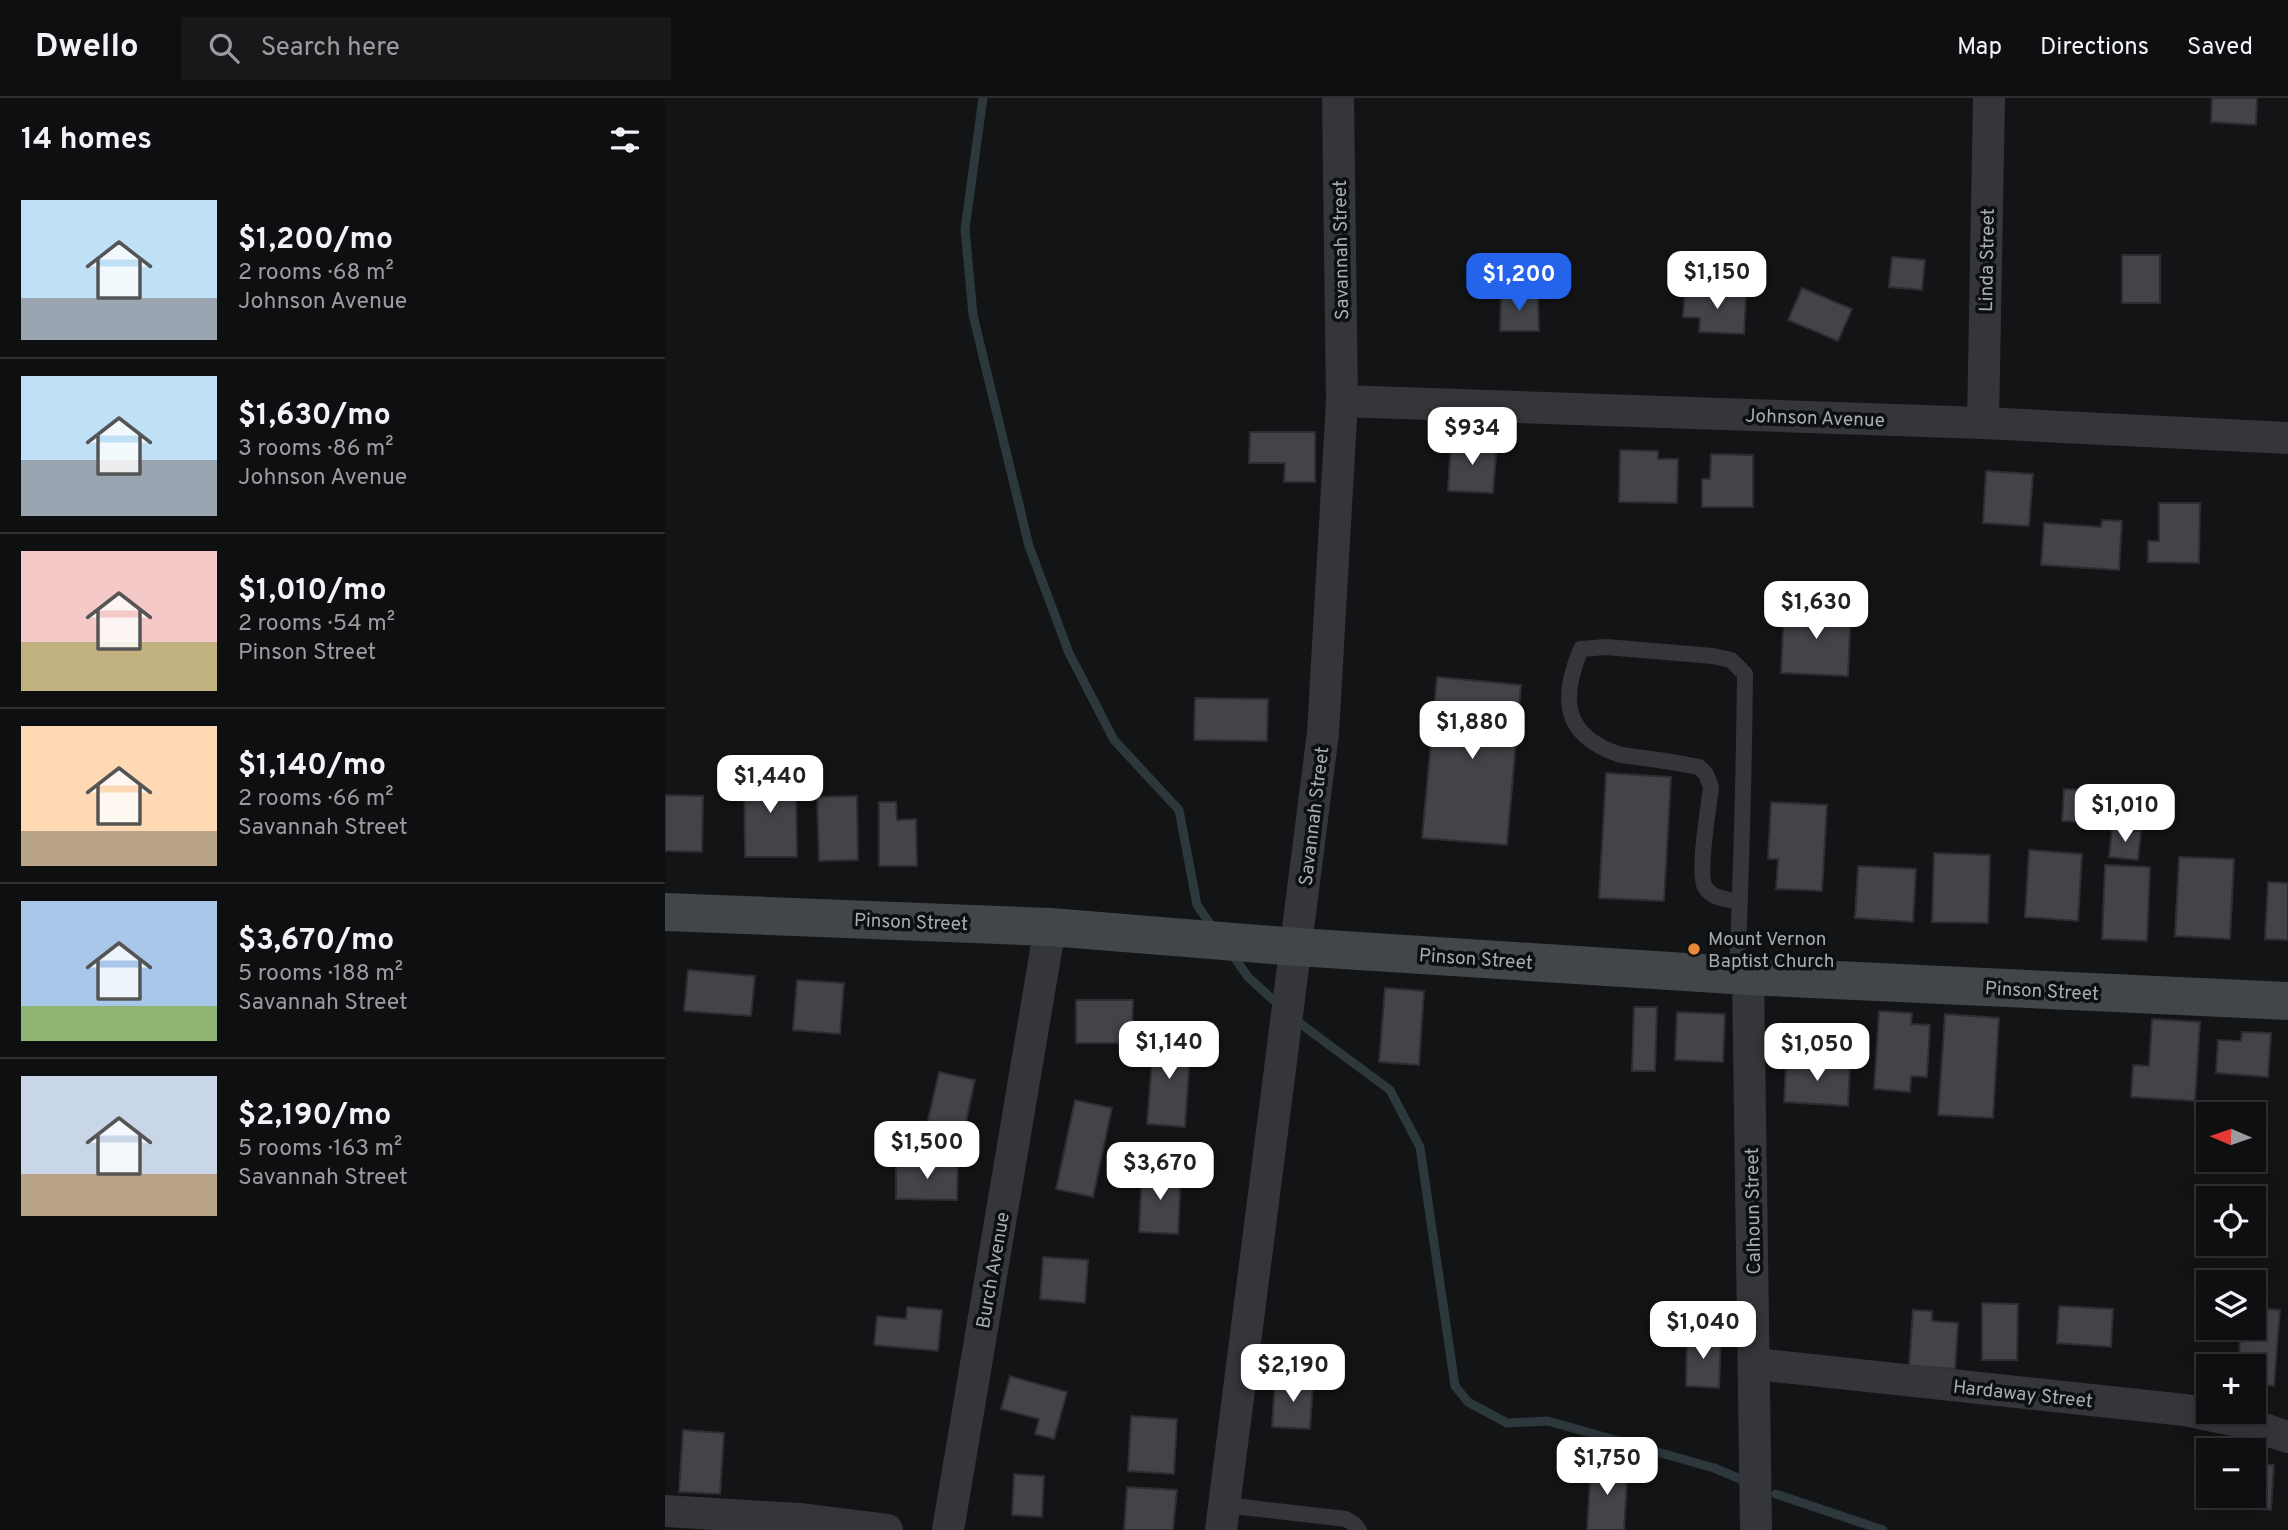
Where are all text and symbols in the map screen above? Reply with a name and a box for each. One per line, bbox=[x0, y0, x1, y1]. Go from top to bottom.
search box bbox=[181, 17, 671, 80]
text: Dwello bbox=[35, 27, 139, 69]
icon: search bbox=[205, 29, 243, 67]
text: Search here bbox=[261, 32, 400, 65]
text: Map bbox=[1957, 33, 2002, 63]
text: Directions bbox=[2040, 33, 2149, 63]
text: Saved bbox=[2187, 33, 2253, 63]
icon: filters bbox=[606, 121, 644, 159]
text: 14 homes bbox=[21, 122, 152, 159]
street label: Savannah Street bbox=[1329, 180, 1355, 320]
street label: Linda Street bbox=[1975, 208, 2001, 312]
text: $1,200/mo bbox=[238, 222, 393, 259]
icon: home bbox=[77, 228, 161, 312]
pin: $1,150 bbox=[1660, 252, 1774, 311]
pin: $1,200 bbox=[1462, 254, 1576, 313]
text: 2 rooms · 68 m² bbox=[238, 259, 394, 288]
text: $1,150 bbox=[1683, 259, 1751, 288]
text: $1,200 bbox=[1482, 261, 1556, 290]
text: Johnson Avenue bbox=[238, 288, 407, 317]
text: $1,630/mo bbox=[238, 398, 391, 435]
icon: home bbox=[77, 404, 161, 488]
street label: Johnson Avenue bbox=[1745, 405, 1885, 433]
pin: $934 bbox=[1431, 408, 1513, 467]
text: $934 bbox=[1444, 415, 1500, 444]
text: 3 rooms · 86 m² bbox=[238, 435, 394, 464]
text: Johnson Avenue bbox=[238, 464, 407, 493]
text: $1,010/mo bbox=[238, 573, 386, 610]
icon: home bbox=[77, 579, 161, 663]
pin: $1,630 bbox=[1759, 582, 1873, 641]
text: $1,630 bbox=[1780, 589, 1852, 618]
text: 2 rooms · 54 m² bbox=[238, 610, 395, 639]
text: Pinson Street bbox=[238, 639, 376, 668]
pin: $1,880 bbox=[1415, 702, 1529, 761]
text: $1,880 bbox=[1436, 709, 1508, 738]
street label: Savannah Street bbox=[1295, 745, 1335, 887]
text: $1,140/mo bbox=[238, 748, 386, 785]
icon: home bbox=[77, 754, 161, 838]
pin: $1,440 bbox=[713, 756, 827, 815]
text: $1,440 bbox=[733, 763, 807, 792]
pin: $1,010 bbox=[2068, 784, 2182, 844]
text: 2 rooms · 66 m² bbox=[238, 785, 394, 814]
text: $1,010 bbox=[2091, 792, 2159, 821]
text: Savannah Street bbox=[238, 814, 408, 843]
street label: Pinson Street bbox=[853, 909, 968, 937]
text: $3,670/mo bbox=[238, 923, 394, 960]
place label: Mount Vernon Baptist Church bbox=[1708, 928, 1834, 974]
icon: home bbox=[77, 929, 161, 1013]
marker: Mount Vernon Baptist Church bbox=[1686, 941, 1702, 957]
street label: Pinson Street bbox=[1418, 944, 1534, 976]
text: 5 rooms · 188 m² bbox=[238, 960, 403, 989]
street label: Pinson Street bbox=[1984, 977, 2100, 1007]
text: Savannah Street bbox=[238, 989, 408, 1018]
pin: $1,140 bbox=[1112, 1021, 1226, 1081]
pin: $1,050 bbox=[1760, 1024, 1874, 1083]
text: $1,140 bbox=[1135, 1029, 1203, 1058]
text: $1,050 bbox=[1780, 1031, 1854, 1060]
text: $2,190/mo bbox=[238, 1098, 391, 1135]
north arrow bbox=[2196, 1102, 2266, 1172]
map controls bbox=[2196, 1102, 2266, 1508]
icon: home bbox=[77, 1104, 161, 1188]
pin: $1,500 bbox=[870, 1122, 984, 1181]
text: $1,500 bbox=[890, 1129, 964, 1158]
text: 5 rooms · 163 m² bbox=[238, 1135, 402, 1164]
pin: $3,670 bbox=[1103, 1142, 1217, 1202]
street label: Calhoun Street bbox=[1741, 1147, 1767, 1275]
text: $3,670 bbox=[1123, 1150, 1197, 1179]
text: Savannah Street bbox=[238, 1164, 408, 1193]
button: locate bbox=[2196, 1186, 2266, 1256]
street label: Burch Avenue bbox=[972, 1210, 1016, 1330]
button: layers bbox=[2196, 1270, 2266, 1340]
pin: $1,040 bbox=[1646, 1302, 1760, 1361]
text: $1,040 bbox=[1666, 1309, 1740, 1338]
pin: $2,190 bbox=[1236, 1344, 1350, 1404]
text: $2,190 bbox=[1257, 1352, 1329, 1381]
button: + bbox=[2196, 1354, 2266, 1424]
street label: Hardaway Street bbox=[1952, 1376, 2094, 1414]
pin: $1,750 bbox=[1550, 1438, 1664, 1497]
button: − bbox=[2196, 1438, 2266, 1508]
text: $1,750 bbox=[1573, 1445, 1641, 1474]

